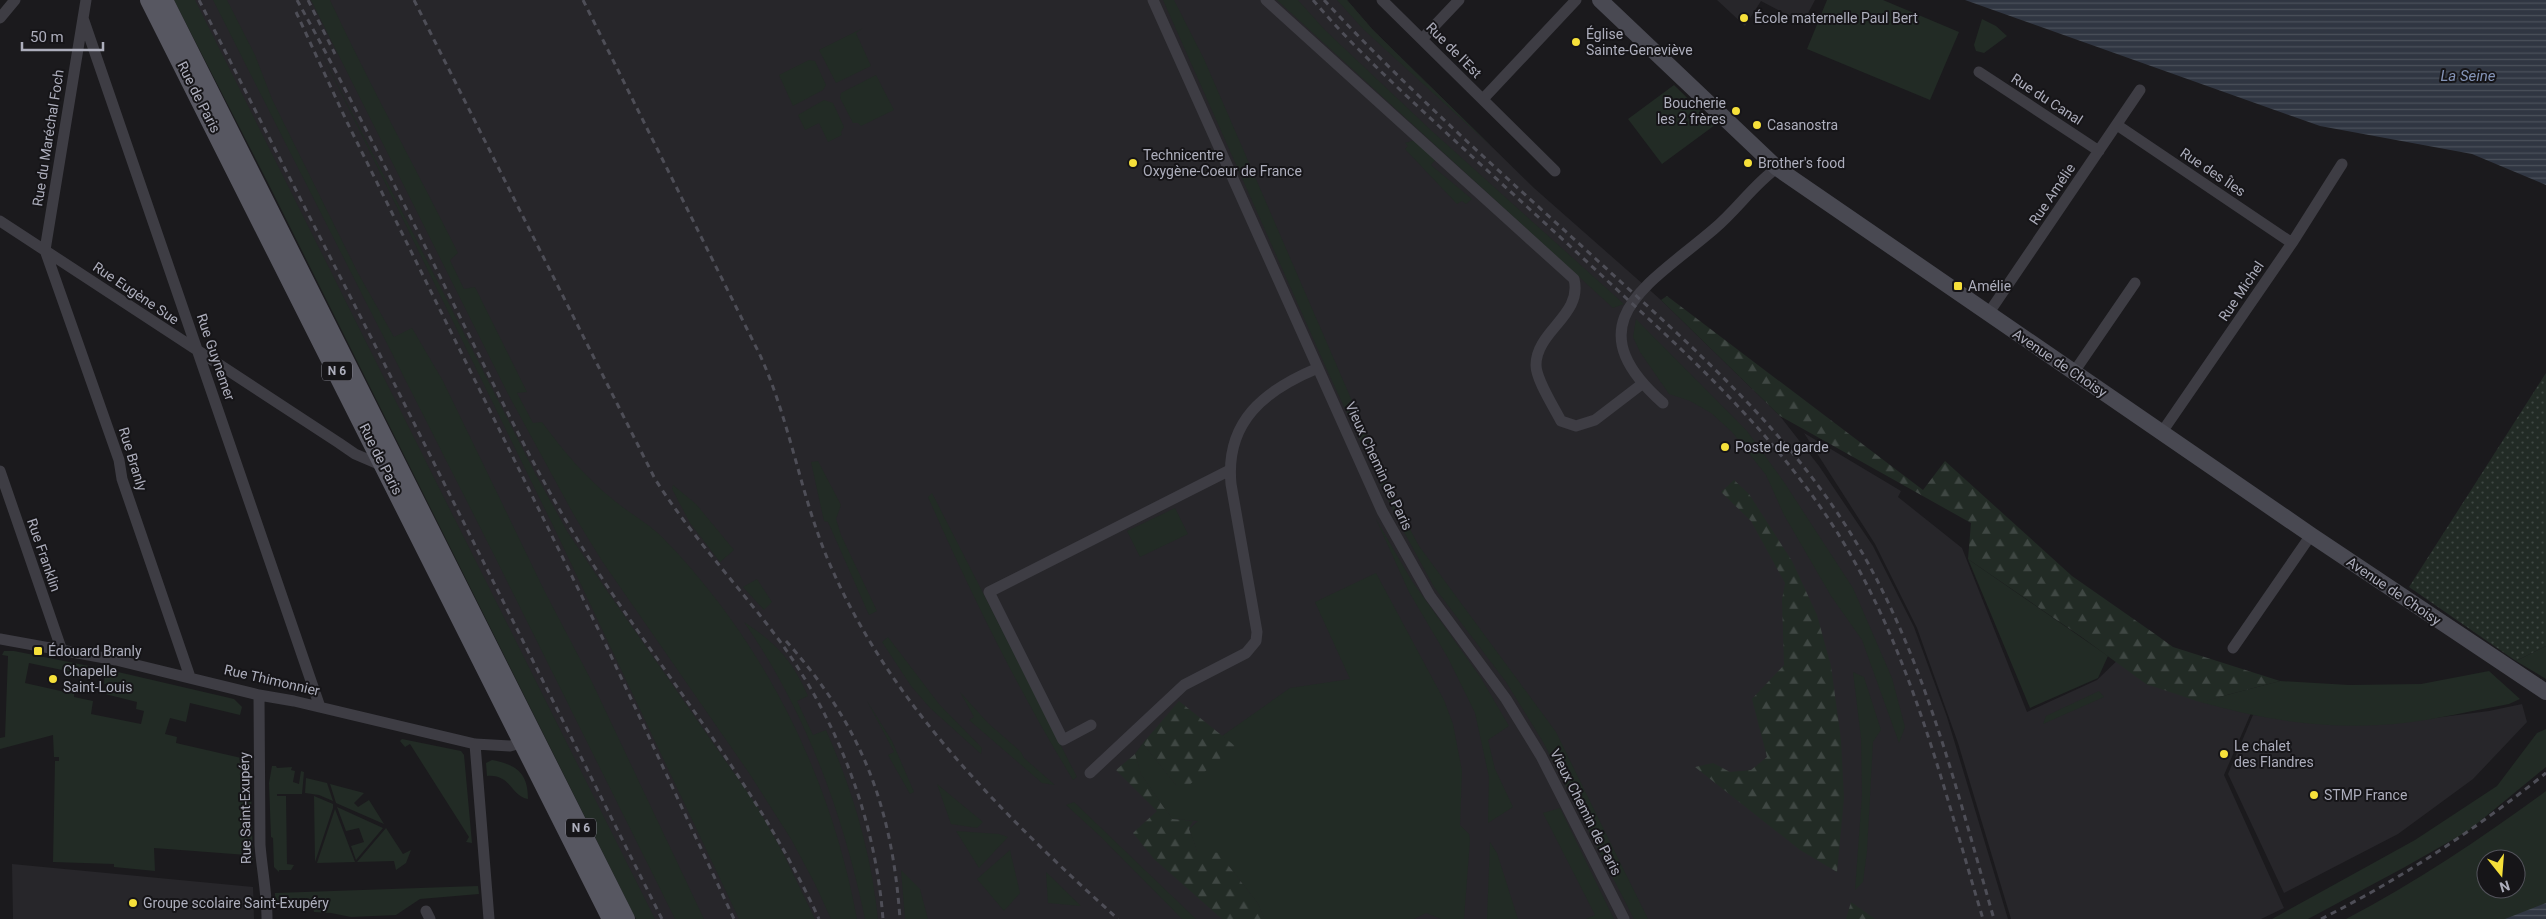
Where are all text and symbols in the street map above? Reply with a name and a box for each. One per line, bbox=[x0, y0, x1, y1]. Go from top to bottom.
place label: École maternelle Paul Bert bbox=[1754, 9, 1918, 26]
marker: École maternelle Paul Bert bbox=[1738, 12, 1750, 24]
street label: Rue de l'Est bbox=[1423, 19, 1485, 81]
scale bar bbox=[22, 20, 104, 52]
place label: Église Sainte-Geneviève bbox=[1586, 25, 1693, 58]
text: 50 m bbox=[30, 28, 64, 46]
marker: Église Sainte-Geneviève bbox=[1570, 36, 1582, 48]
street label: Rue de Paris bbox=[174, 59, 224, 135]
water label: La Seine bbox=[2440, 67, 2496, 85]
street label: Rue du Maréchal Foch bbox=[29, 68, 67, 208]
street label: Rue du Canal bbox=[2008, 70, 2086, 128]
place label: Boucherie les 2 frères bbox=[1657, 95, 1726, 127]
marker: Boucherie les 2 frères bbox=[1730, 105, 1742, 117]
place label: Casanostra bbox=[1767, 117, 1838, 133]
marker: Casanostra bbox=[1751, 119, 1763, 131]
street label: Rue des Îles bbox=[2177, 144, 2249, 200]
place label: Technicentre Oxygène-Coeur de France bbox=[1143, 147, 1302, 179]
place label: Brother's food bbox=[1758, 155, 1845, 171]
marker: Technicentre Oxygène-Coeur de France bbox=[1127, 157, 1139, 169]
marker: Brother's food bbox=[1742, 157, 1754, 169]
street label: Rue Amélie bbox=[2026, 160, 2078, 228]
street label: Rue Eugène Sue bbox=[90, 258, 182, 328]
street label: Rue Michel bbox=[2215, 258, 2267, 324]
place label: Amélie bbox=[1968, 278, 2011, 294]
marker: Amélie bbox=[1952, 280, 1964, 292]
street label: Rue Guynemer bbox=[194, 311, 238, 403]
street label: Avenue de Choisy bbox=[2010, 326, 2110, 401]
road number: N 6 bbox=[322, 362, 352, 381]
street label: Vieux Chemin de Paris bbox=[1342, 399, 1416, 533]
street label: Rue de Paris bbox=[356, 421, 406, 497]
street label: Rue Branly bbox=[116, 425, 150, 493]
place label: Poste de garde bbox=[1735, 439, 1829, 455]
marker: Poste de garde bbox=[1719, 441, 1731, 453]
street label: Rue Franklin bbox=[24, 516, 64, 594]
street label: Avenue de Choisy bbox=[2344, 554, 2444, 629]
place label: Édouard Branly bbox=[48, 642, 142, 659]
marker: Édouard Branly bbox=[32, 645, 44, 657]
street label: Rue Thimonnier bbox=[223, 661, 322, 699]
place label: Chapelle Saint-Louis bbox=[63, 663, 132, 695]
marker: Chapelle Saint-Louis bbox=[47, 673, 59, 685]
place label: Le chalet des Flandres bbox=[2234, 738, 2314, 770]
street label: Vieux Chemin de Paris bbox=[1547, 746, 1625, 878]
marker: Le chalet des Flandres bbox=[2218, 748, 2230, 760]
street label: Rue Saint-Exupéry bbox=[236, 751, 254, 864]
place label: STMP France bbox=[2324, 787, 2407, 803]
marker: STMP France bbox=[2308, 789, 2320, 801]
road number: N 6 bbox=[566, 818, 596, 838]
north arrow bbox=[2476, 849, 2526, 899]
text: N bbox=[2498, 877, 2512, 896]
place label: Groupe scolaire Saint-Exupéry bbox=[143, 895, 329, 911]
marker: Groupe scolaire Saint-Exupéry bbox=[127, 897, 139, 909]

